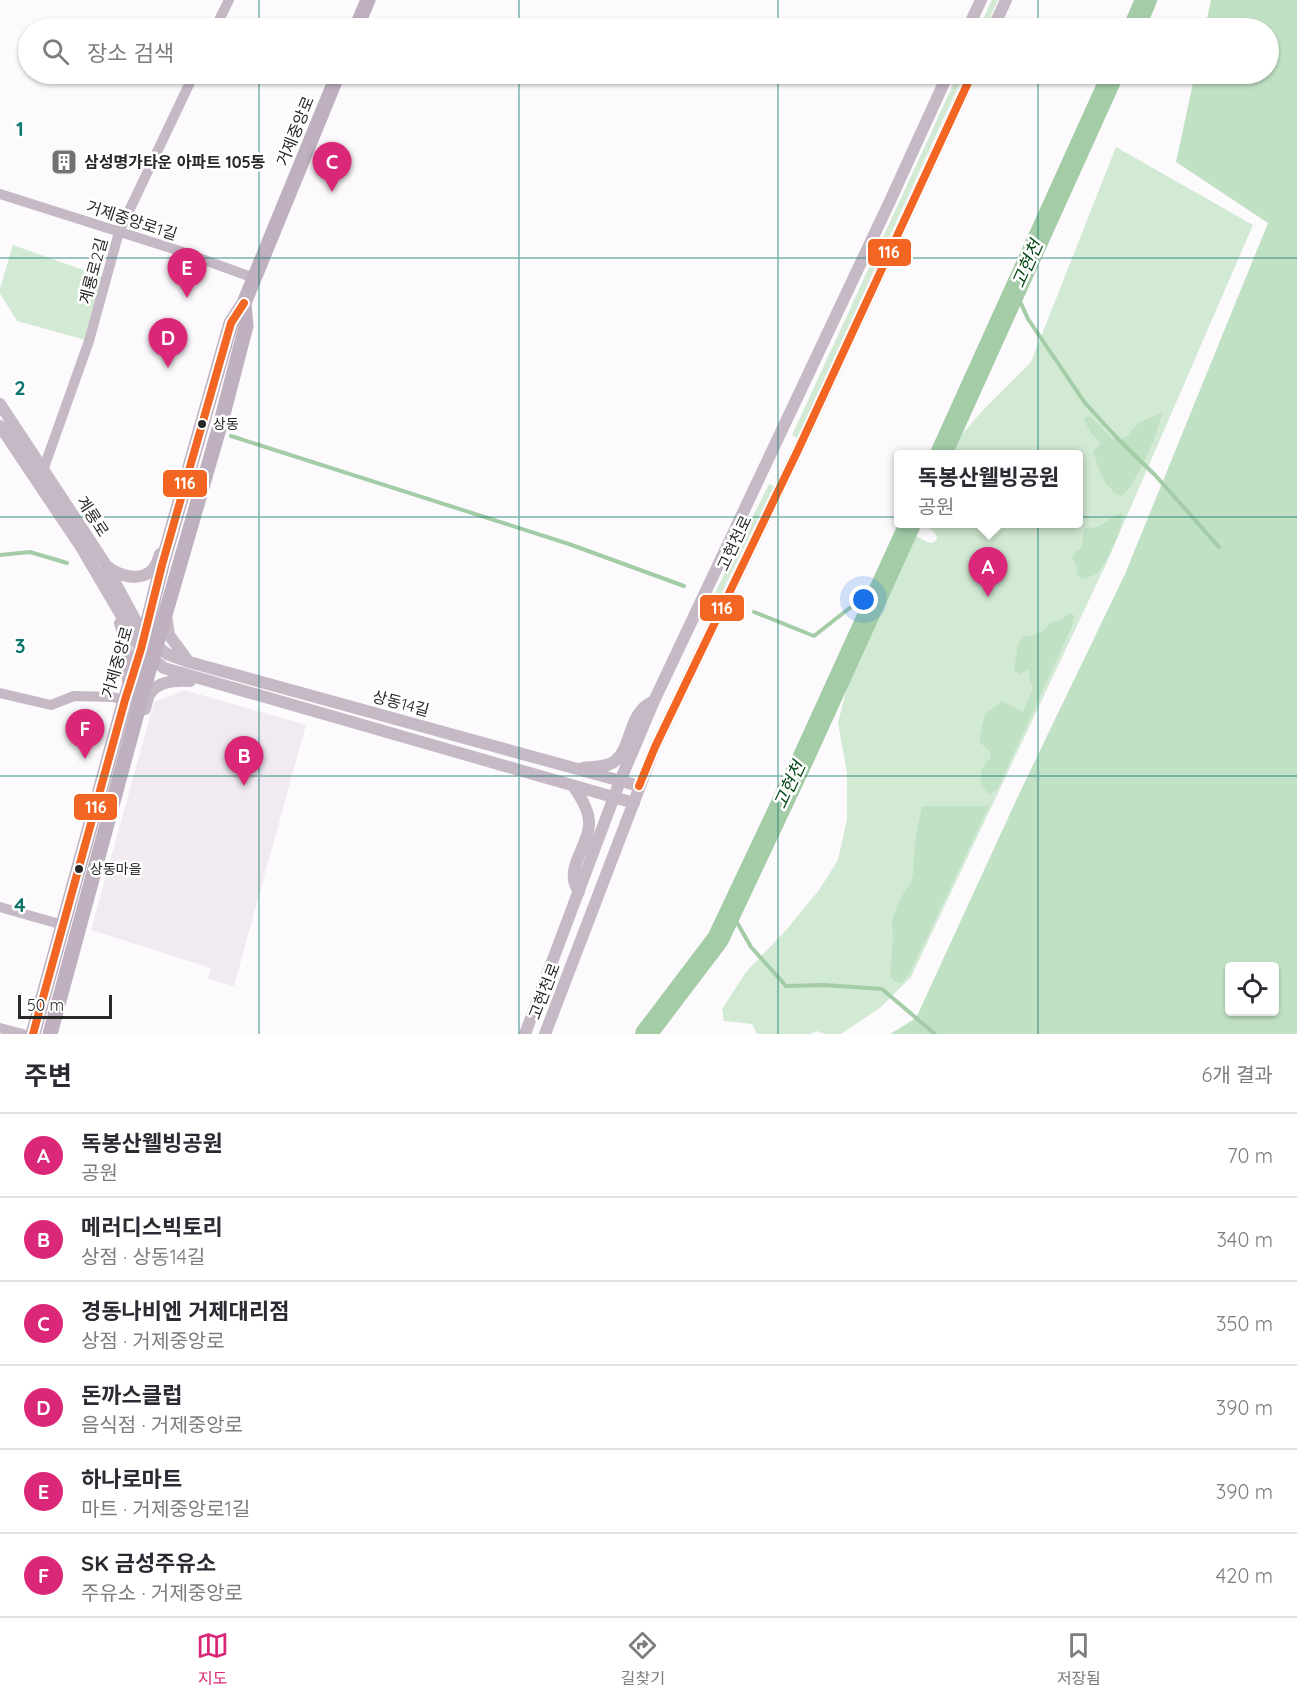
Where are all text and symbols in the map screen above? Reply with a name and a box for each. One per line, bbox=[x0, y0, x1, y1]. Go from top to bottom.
search box bbox=[18, 18, 1279, 84]
icon: search bbox=[39, 35, 72, 68]
text: 장소 검색 bbox=[87, 39, 174, 67]
street label: 거제중앙로 bbox=[272, 93, 318, 169]
text: 1 bbox=[16, 116, 24, 141]
pin: C bbox=[312, 142, 352, 192]
building icon: 삼성명가타운 아파트 105동 bbox=[49, 147, 79, 177]
place label: 삼성명가타운 아파트 105동 bbox=[84, 152, 265, 172]
street label: 거제중앙로1길 bbox=[84, 196, 180, 244]
water label: 고현천 bbox=[1006, 234, 1049, 291]
street label: 계룡로2길 bbox=[75, 236, 111, 306]
line badge: 116 bbox=[867, 238, 912, 267]
text: 116 bbox=[878, 242, 900, 262]
pin: E bbox=[168, 248, 207, 298]
pin: D bbox=[148, 318, 188, 368]
text: 2 bbox=[14, 375, 26, 400]
place label: 상동 bbox=[213, 415, 239, 433]
marker: 상동 bbox=[196, 418, 208, 430]
popup bbox=[894, 450, 1083, 528]
text: 독봉산웰빙공원 bbox=[918, 463, 1059, 491]
line badge: 116 bbox=[162, 469, 208, 498]
text: 116 bbox=[174, 473, 196, 493]
street label: 계룡로 bbox=[73, 492, 114, 540]
text: 공원 bbox=[918, 494, 954, 519]
street label: 고현천로 bbox=[712, 512, 756, 574]
pin: A bbox=[968, 548, 1008, 597]
your location bbox=[849, 585, 878, 614]
line badge: 116 bbox=[699, 594, 745, 622]
text: 116 bbox=[711, 598, 733, 618]
street label: 거제중앙로 bbox=[97, 624, 137, 700]
text: 3 bbox=[15, 633, 25, 658]
street label: 상동14길 bbox=[370, 686, 432, 720]
pin: F bbox=[66, 710, 104, 759]
pin: B bbox=[224, 736, 264, 786]
water label: 고현천 bbox=[768, 755, 811, 812]
line badge: 116 bbox=[73, 793, 118, 821]
text: 116 bbox=[85, 797, 107, 817]
place label: 상동마을 bbox=[90, 860, 142, 878]
marker: 상동마을 bbox=[73, 863, 85, 875]
text: 4 bbox=[14, 892, 26, 917]
street label: 고현천로 bbox=[524, 960, 564, 1022]
map controls bbox=[1225, 962, 1279, 1016]
button: locate bbox=[1225, 962, 1279, 1016]
scale bar bbox=[18, 992, 112, 1019]
text: 50 m bbox=[27, 995, 64, 1015]
text: 주변 bbox=[24, 1059, 72, 1092]
text: 6개 결과 bbox=[1202, 1062, 1273, 1087]
text: 독봉산웰빙공원 bbox=[81, 1129, 223, 1157]
text: A bbox=[37, 1143, 50, 1168]
text: 70 m bbox=[1227, 1143, 1273, 1168]
text: 공원 bbox=[81, 1160, 118, 1185]
text: 메러디스빅토리 bbox=[81, 1213, 223, 1241]
text: B bbox=[37, 1227, 50, 1252]
text: 340 m bbox=[1216, 1227, 1273, 1252]
text: 상점 · 상동14길 bbox=[81, 1244, 205, 1269]
text: 경동나비엔 거제대리점 bbox=[81, 1297, 290, 1325]
text: C bbox=[37, 1311, 50, 1336]
text: 350 m bbox=[1216, 1311, 1273, 1336]
text: 상점 · 거제중앙로 bbox=[81, 1328, 225, 1353]
text: 돈까스클럽 bbox=[81, 1381, 182, 1409]
text: D bbox=[36, 1395, 51, 1420]
text: 390 m bbox=[1216, 1395, 1273, 1420]
text: 음식점 · 거제중앙로 bbox=[81, 1412, 243, 1437]
text: 하나로마트 bbox=[81, 1465, 182, 1493]
text: E bbox=[38, 1479, 49, 1504]
text: 390 m bbox=[1216, 1479, 1273, 1504]
text: 마트 · 거제중앙로1길 bbox=[81, 1496, 250, 1521]
text: SK 금성주유소 bbox=[81, 1549, 216, 1577]
text: F bbox=[38, 1563, 49, 1588]
text: 420 m bbox=[1216, 1563, 1273, 1588]
text: 주유소 · 거제중앙로 bbox=[81, 1580, 243, 1605]
tab: 지도 bbox=[196, 1629, 229, 1689]
tab: 길찾기 bbox=[621, 1629, 665, 1689]
tab: 저장됨 bbox=[1057, 1629, 1101, 1689]

